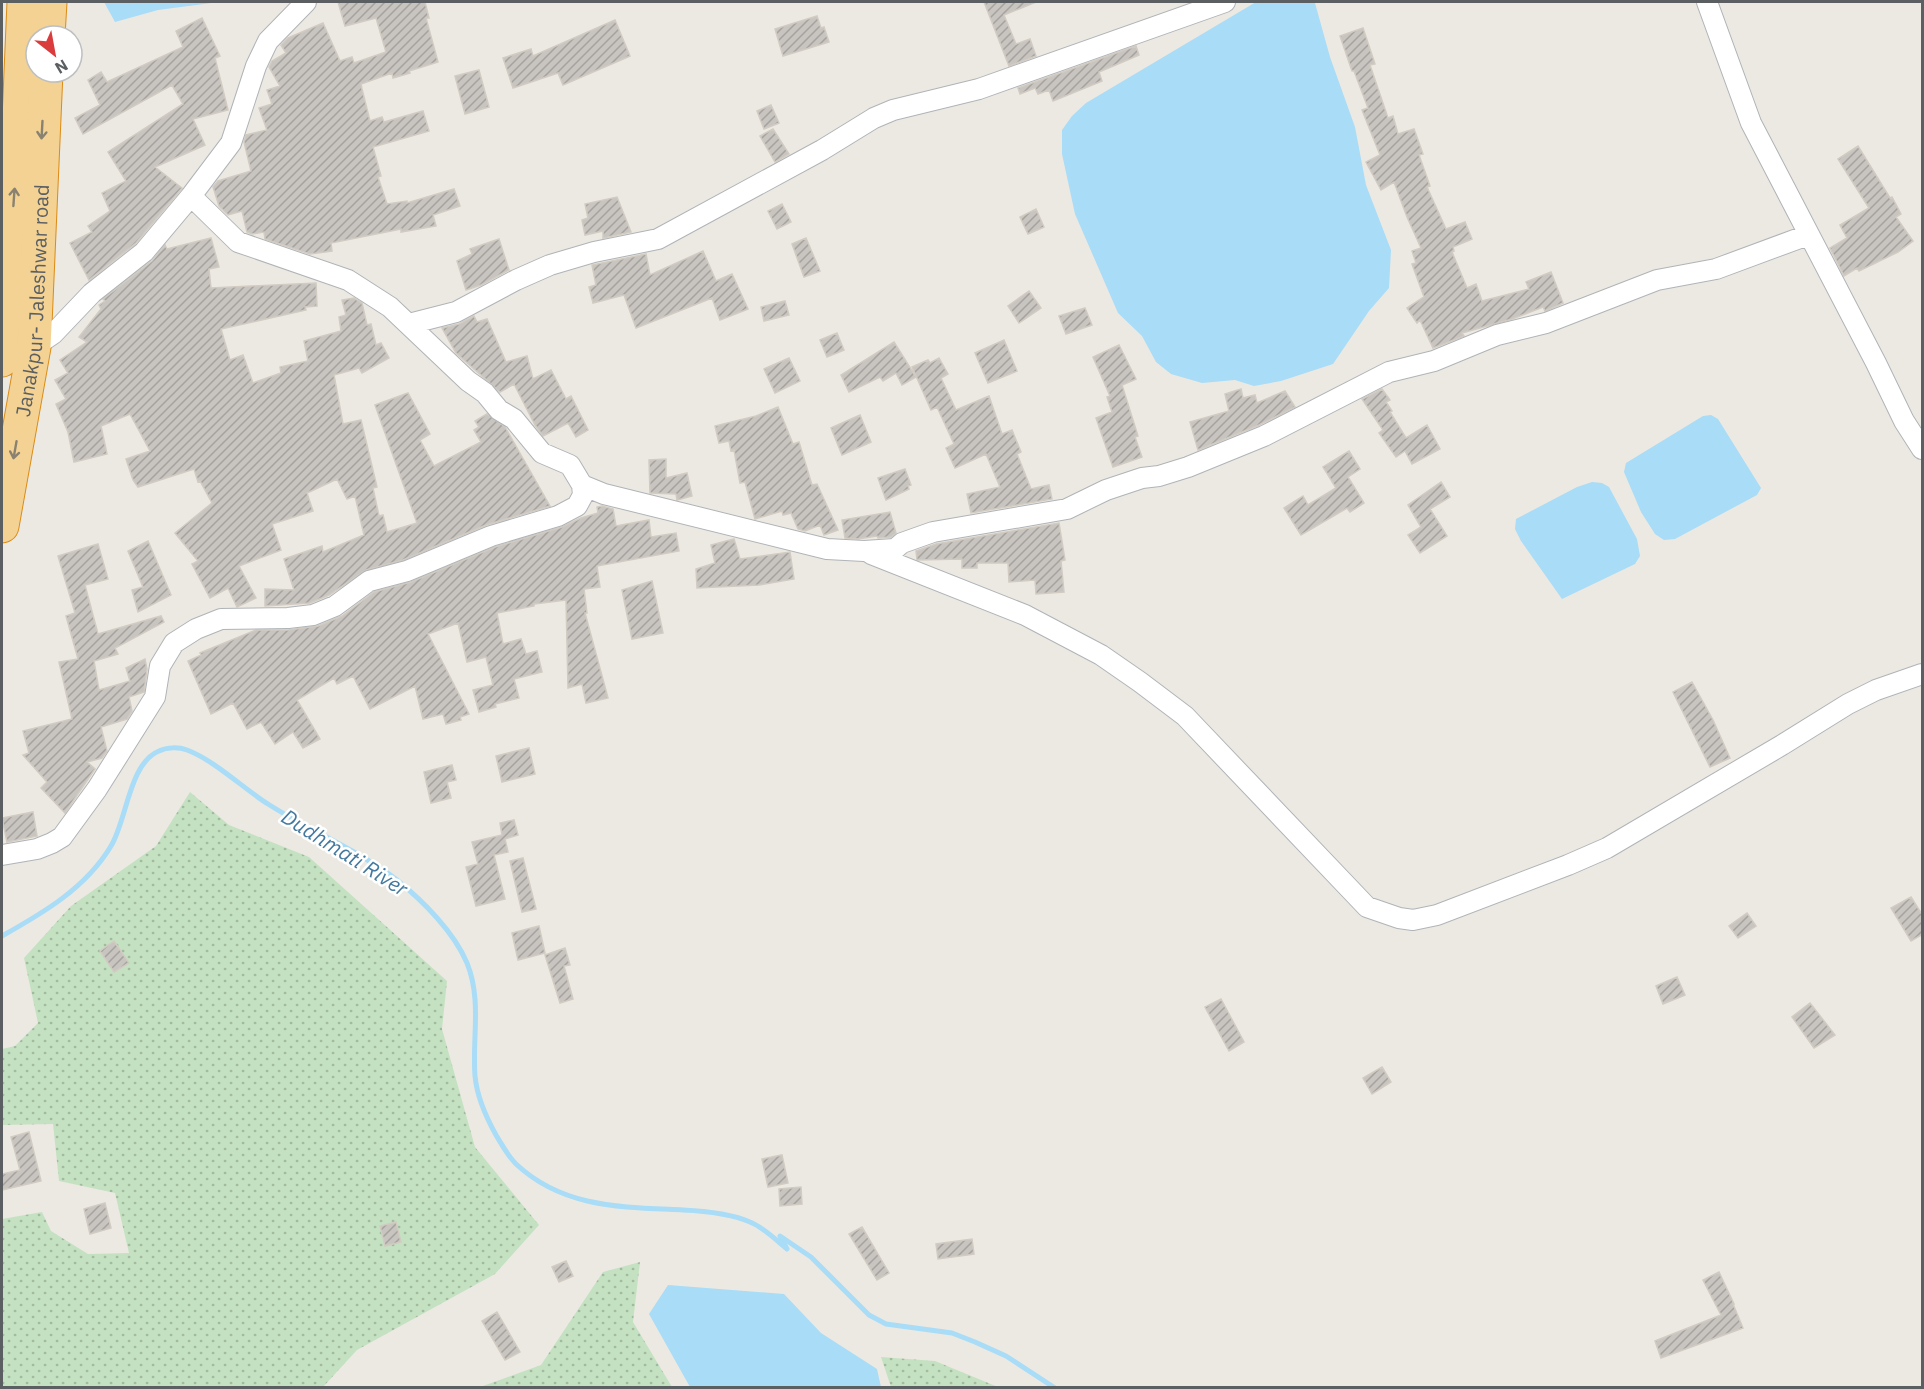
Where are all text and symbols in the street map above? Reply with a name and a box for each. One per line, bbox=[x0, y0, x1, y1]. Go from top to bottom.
north arrow bbox=[24, 24, 84, 84]
text: N bbox=[52, 55, 72, 78]
one-way arrow bbox=[37, 120, 48, 140]
street label: Janakpur- Jaleshwar road bbox=[8, 184, 55, 419]
one-way arrow bbox=[9, 187, 20, 207]
one-way arrow bbox=[9, 439, 20, 459]
water label: Dudhmati River bbox=[277, 802, 415, 903]

